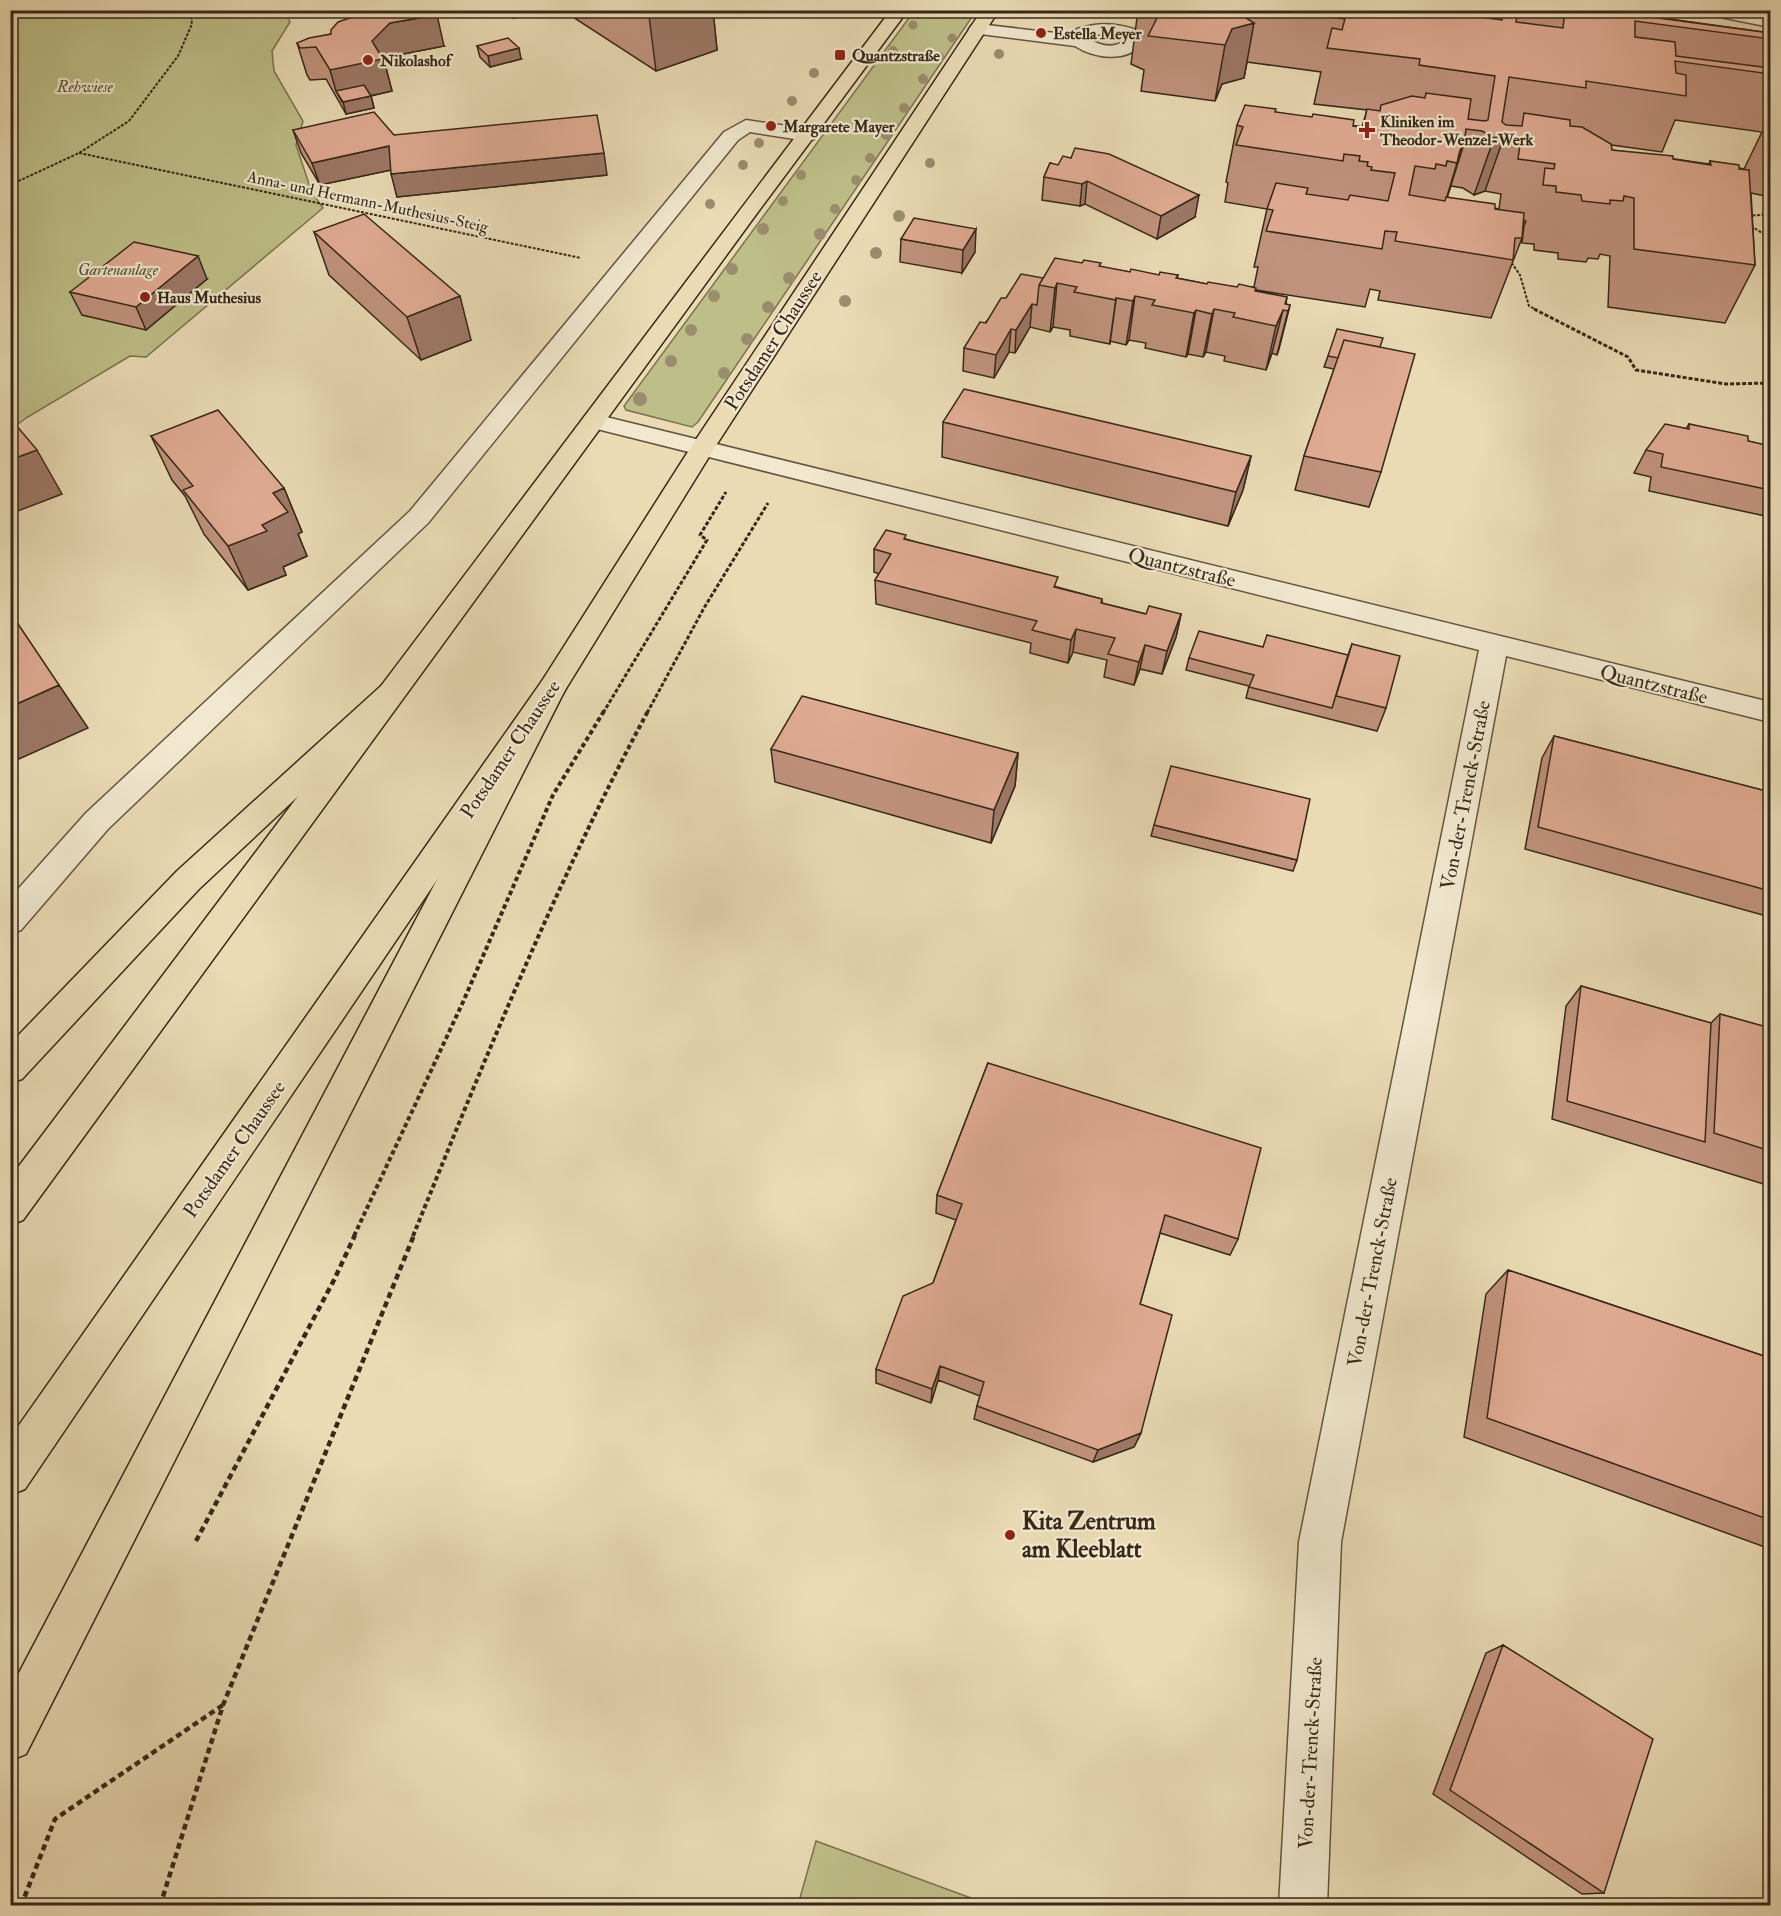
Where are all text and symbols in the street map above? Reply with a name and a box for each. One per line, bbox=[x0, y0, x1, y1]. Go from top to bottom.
place label: Estella Meyer bbox=[1053, 24, 1143, 45]
marker: Estella Meyer bbox=[1034, 26, 1048, 40]
place label: Quantzstraße bbox=[852, 46, 940, 66]
marker: Quantzstraße bbox=[833, 48, 847, 62]
place label: Nikolashof bbox=[379, 51, 454, 71]
marker: Nikolashof bbox=[361, 53, 375, 67]
park label: Rehwiese bbox=[56, 77, 114, 97]
place label: Kliniken im Theodor-Wenzel-Werk bbox=[1379, 112, 1533, 150]
place label: Margarete Mayer bbox=[782, 117, 896, 138]
marker: Margarete Mayer bbox=[764, 119, 778, 133]
marker: Kliniken im Theodor-Wenzel-Werk bbox=[1358, 121, 1376, 139]
street label: Anna- und Hermann-Muthesius-Steig bbox=[245, 166, 491, 238]
park label: Gartenanlage bbox=[78, 260, 159, 280]
street label: Potsdamer Chaussee bbox=[719, 266, 828, 415]
place label: Haus Muthesius bbox=[157, 288, 261, 308]
marker: Haus Muthesius bbox=[138, 290, 152, 304]
street label: Quantzstraße bbox=[1126, 542, 1238, 593]
street label: Quantzstraße bbox=[1598, 659, 1710, 710]
street label: Potsdamer Chaussee bbox=[455, 675, 566, 823]
street label: Von-der-Trenck-Straße bbox=[1435, 698, 1496, 892]
street label: Potsdamer Chaussee bbox=[178, 1076, 291, 1223]
street label: Von-der-Trenck-Straße bbox=[1342, 1175, 1403, 1369]
place label: Kita Zentrum am Kleeblatt bbox=[1022, 1506, 1156, 1565]
marker: Kita Zentrum am Kleeblatt bbox=[1003, 1528, 1017, 1542]
street label: Von-der-Trenck-Straße bbox=[1293, 1656, 1328, 1850]

